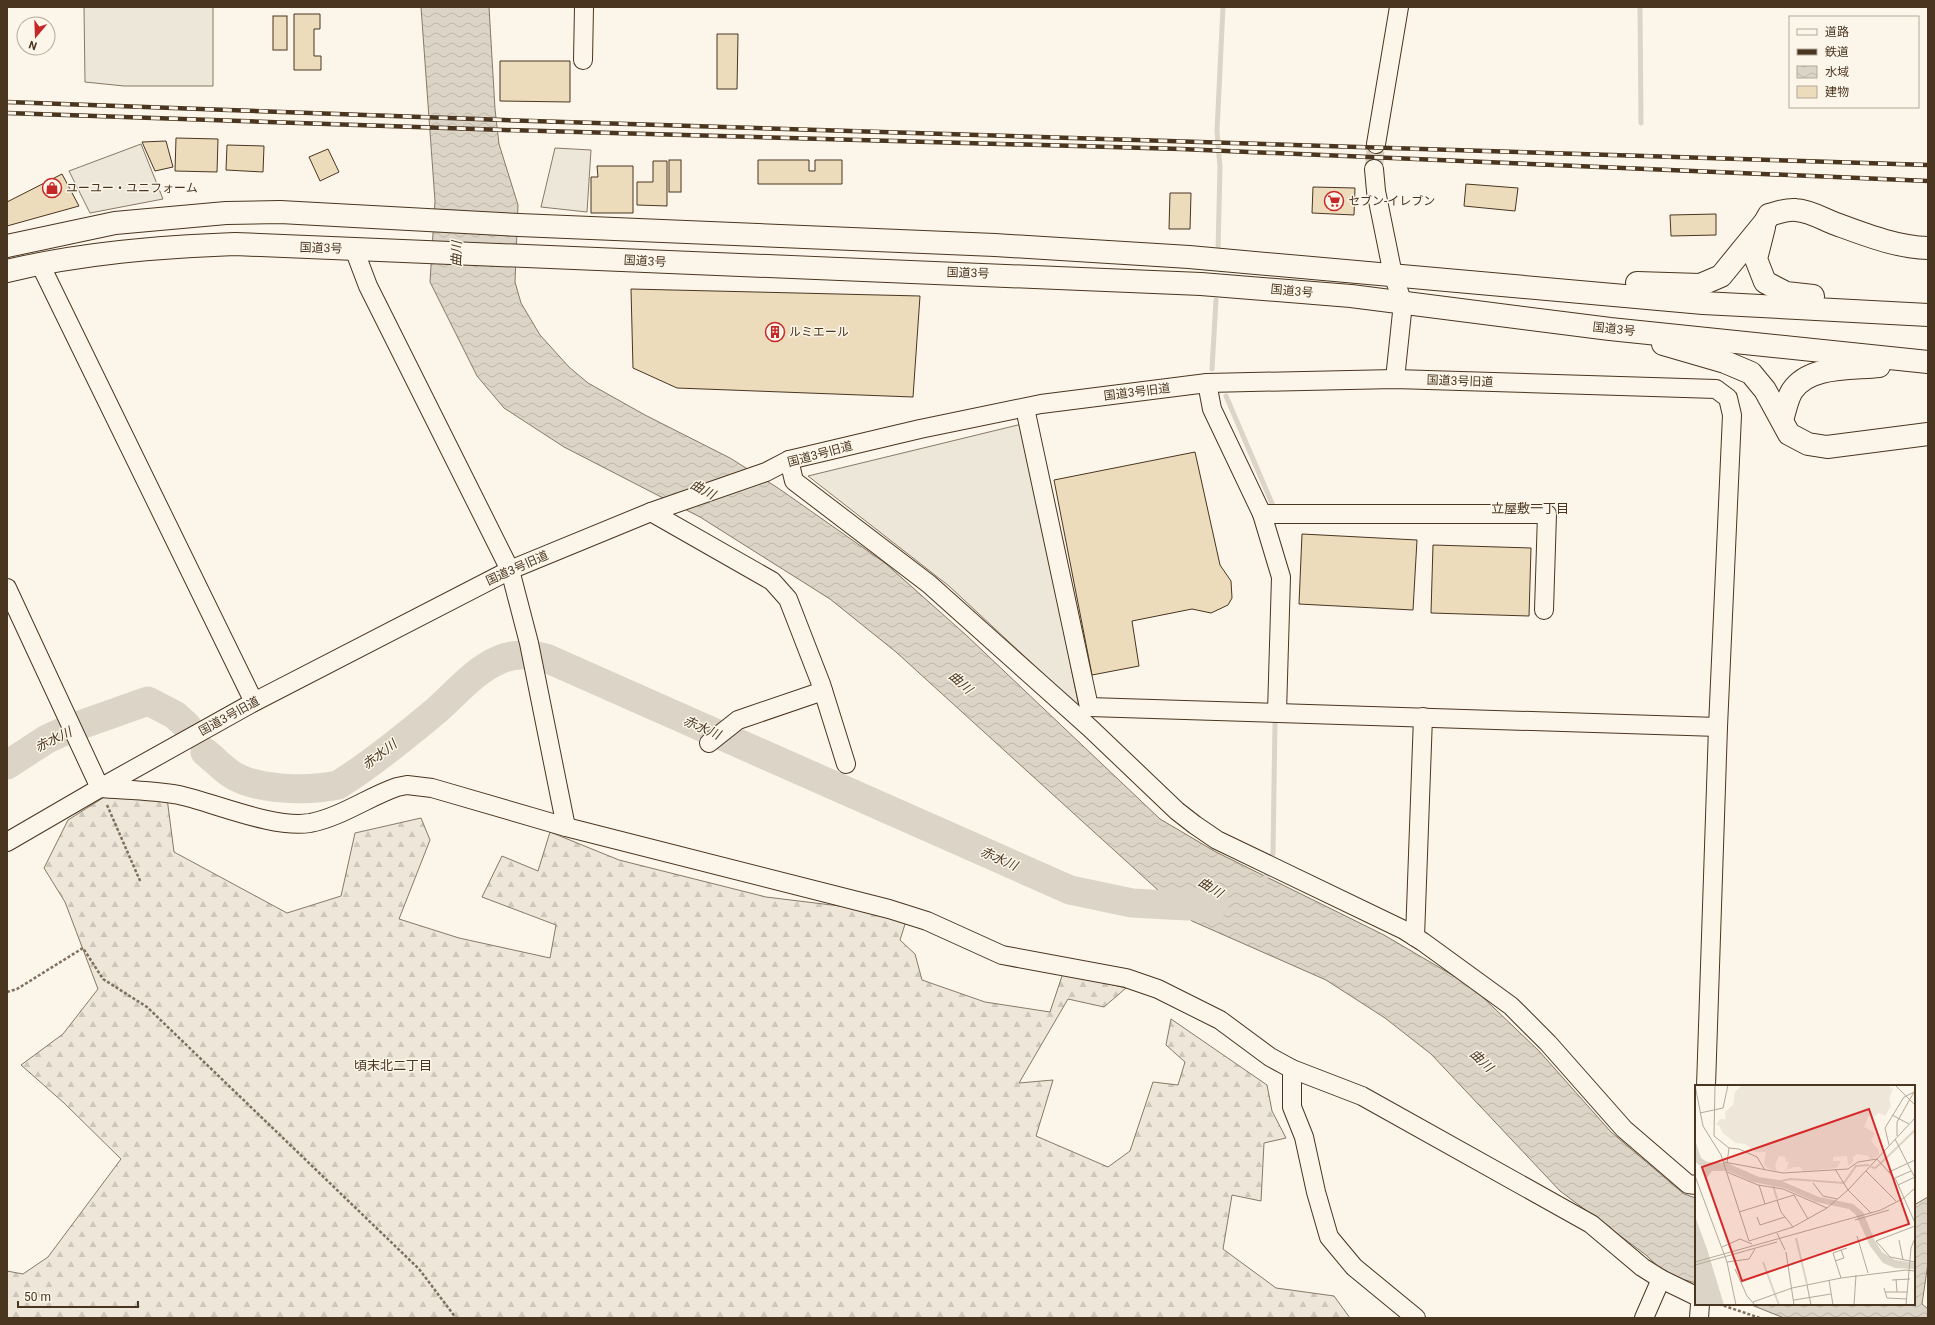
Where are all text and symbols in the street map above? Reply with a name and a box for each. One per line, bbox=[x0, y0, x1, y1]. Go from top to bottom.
north arrow bbox=[16, 16, 56, 56]
legend bbox=[1789, 16, 1919, 108]
text: 道路 bbox=[1825, 25, 1849, 39]
text: N bbox=[27, 37, 39, 52]
text: 鉄道 bbox=[1825, 45, 1849, 59]
text: 水域 bbox=[1825, 65, 1849, 79]
text: 建物 bbox=[1825, 85, 1849, 99]
shop icon: ユーユー・ユニフォーム bbox=[41, 177, 63, 199]
place label: ユーユー・ユニフォーム bbox=[66, 181, 198, 195]
supermarket icon: セブン-イレブン bbox=[1323, 190, 1345, 212]
place label: セブン-イレブン bbox=[1348, 194, 1435, 208]
water label: 曲川 bbox=[449, 239, 464, 267]
street label: 国道3号 bbox=[299, 240, 343, 256]
street label: 国道3号 bbox=[623, 253, 667, 269]
street label: 国道3号 bbox=[946, 265, 990, 281]
street label: 国道3号 bbox=[1270, 282, 1314, 300]
street label: 国道3号 bbox=[1592, 320, 1636, 338]
building icon: ルミエール bbox=[764, 321, 786, 343]
place label: ルミエール bbox=[789, 325, 849, 339]
street label: 国道3号旧道 bbox=[1426, 373, 1494, 389]
street label: 国道3号旧道 bbox=[1103, 381, 1171, 403]
street label: 国道3号旧道 bbox=[786, 439, 854, 469]
water label: 曲川 bbox=[688, 477, 720, 503]
district label: 立屋敷一丁目 bbox=[1491, 501, 1569, 516]
street label: 国道3号旧道 bbox=[484, 548, 550, 588]
water label: 曲川 bbox=[946, 668, 977, 698]
street label: 国道3号旧道 bbox=[196, 694, 262, 738]
water label: 赤水川 bbox=[681, 713, 724, 743]
water label: 赤水川 bbox=[32, 723, 76, 755]
water label: 赤水川 bbox=[359, 735, 401, 772]
water label: 赤水川 bbox=[978, 844, 1021, 874]
water label: 曲川 bbox=[1196, 874, 1227, 902]
water label: 曲川 bbox=[1467, 1046, 1498, 1076]
district label: 頃末北二丁目 bbox=[354, 1058, 432, 1073]
inset map bbox=[1695, 1085, 1915, 1305]
scale bar bbox=[18, 1283, 138, 1309]
text: 50 m bbox=[24, 1290, 51, 1304]

